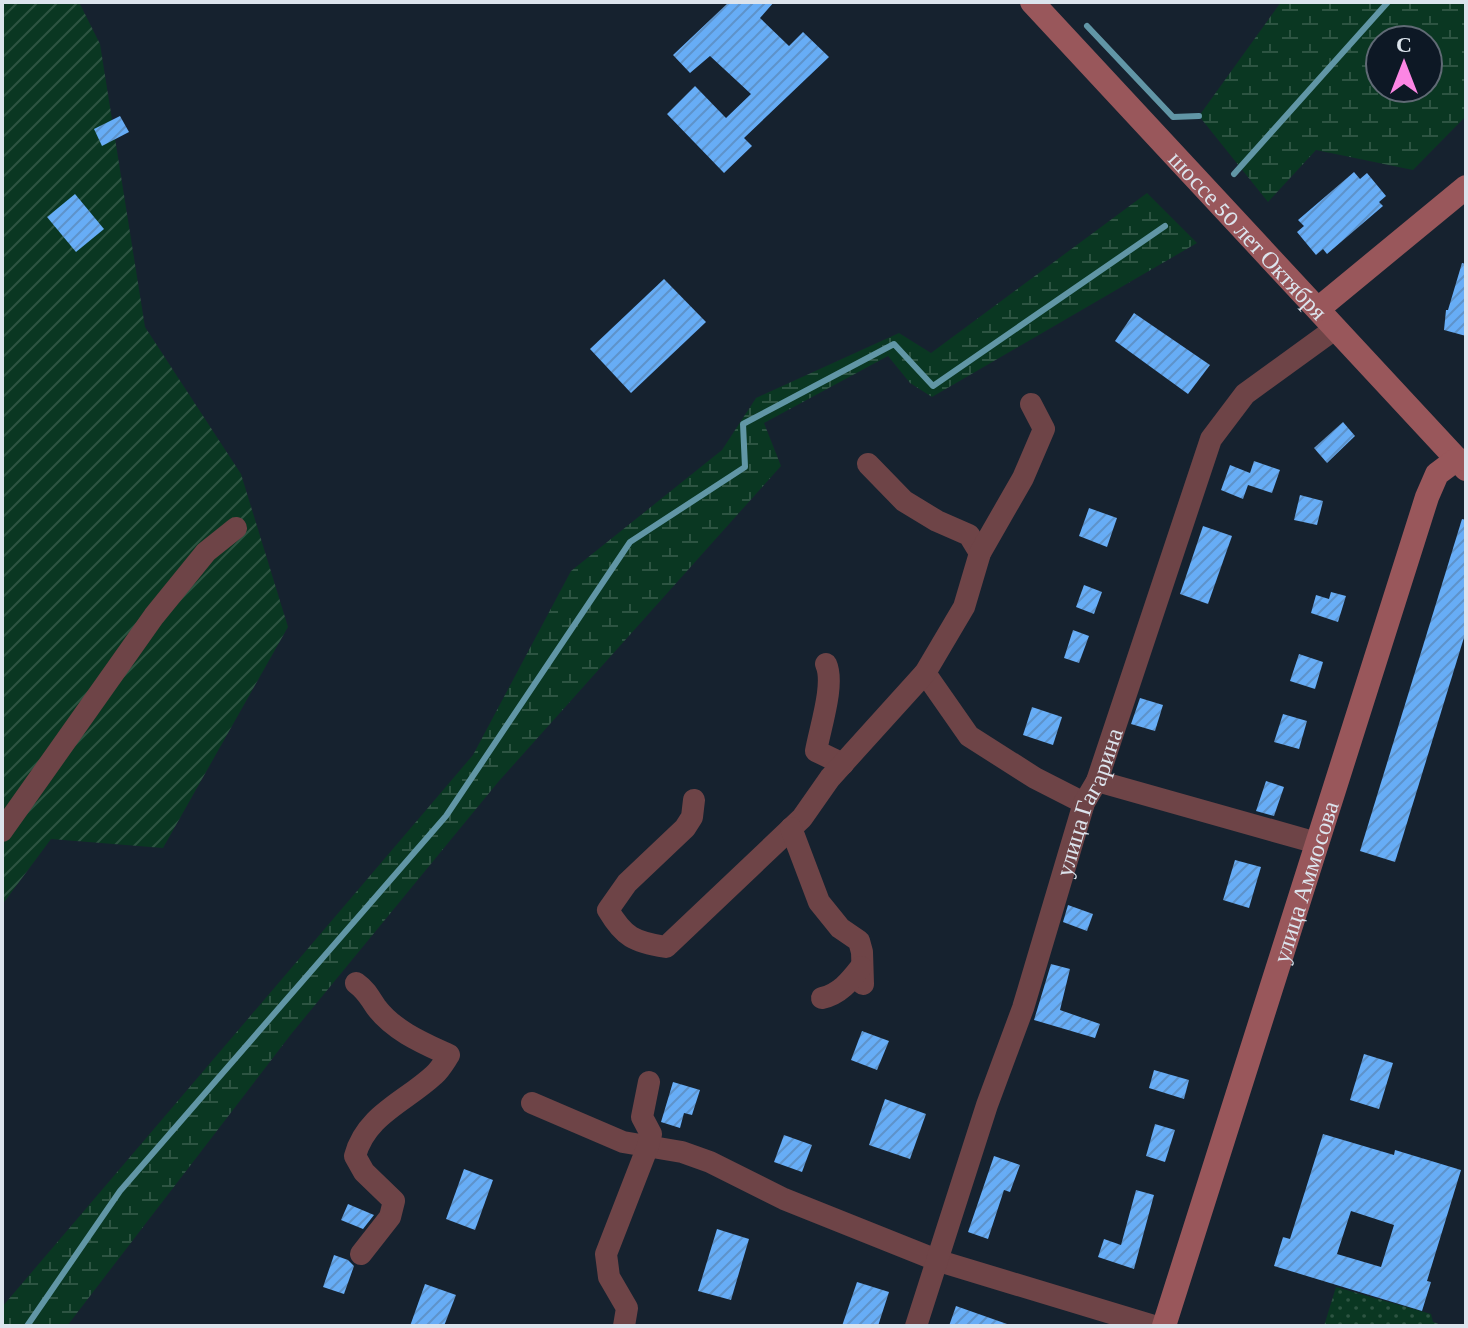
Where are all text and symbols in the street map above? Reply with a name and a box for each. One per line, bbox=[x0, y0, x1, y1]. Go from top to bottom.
north arrow bbox=[1364, 24, 1444, 104]
text: С bbox=[1396, 32, 1412, 57]
street label: шоссе 50 лет Октября bbox=[1164, 145, 1333, 325]
street label: улица Гагарина bbox=[1049, 724, 1127, 879]
street label: улица Аммосова bbox=[1267, 797, 1343, 966]

